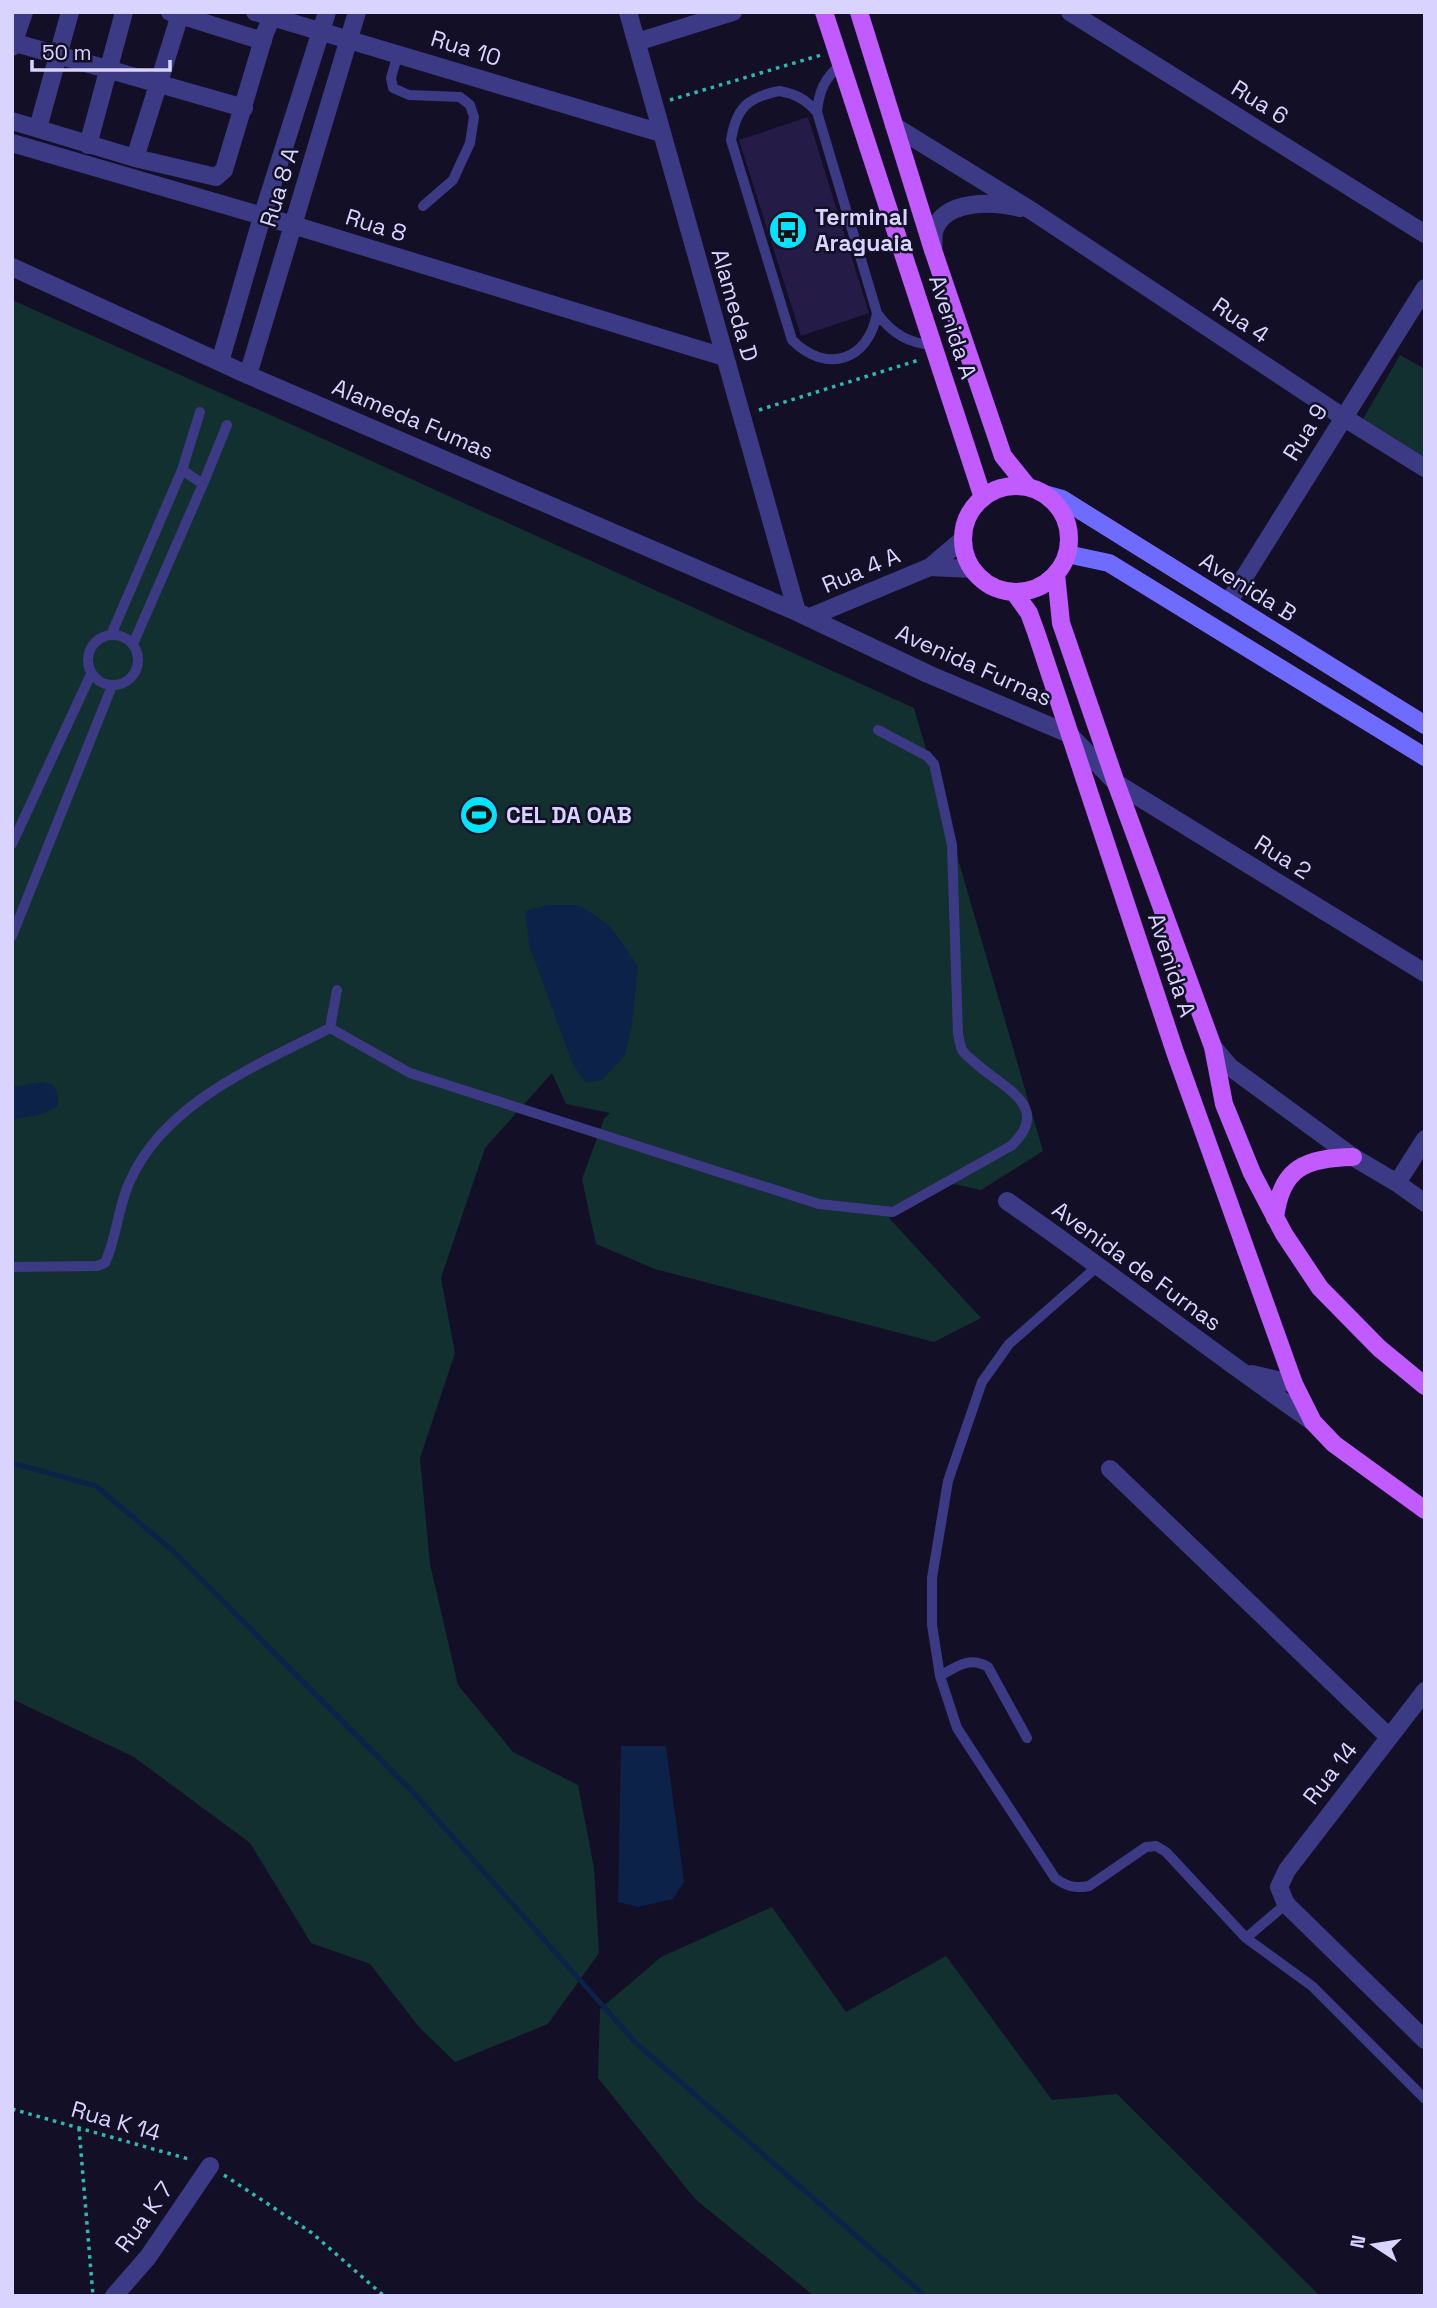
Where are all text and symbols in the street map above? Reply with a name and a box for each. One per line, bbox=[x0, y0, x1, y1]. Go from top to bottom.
street label: Rua 10 bbox=[427, 23, 505, 73]
scale bar bbox=[32, 28, 170, 72]
text: 50 m bbox=[42, 39, 92, 66]
street label: Rua 6 bbox=[1226, 73, 1294, 131]
street label: Rua 8 A bbox=[253, 143, 305, 231]
street label: Rua 8 bbox=[342, 202, 410, 248]
place label: Terminal Araguaia bbox=[815, 202, 913, 258]
bus stop icon: Terminal Araguaia bbox=[767, 209, 809, 251]
street label: Alameda D bbox=[705, 245, 765, 365]
street label: Avenida A bbox=[922, 271, 984, 383]
street label: Rua 4 bbox=[1207, 290, 1275, 350]
street label: Alameda Fumas bbox=[328, 372, 498, 466]
street label: Rua 9 bbox=[1276, 398, 1334, 466]
street label: Rua 4 A bbox=[817, 540, 905, 600]
street label: Avenida B bbox=[1194, 546, 1302, 628]
street label: Avenida Furnas bbox=[891, 617, 1057, 713]
sports icon: CEL DA OAB bbox=[458, 794, 500, 836]
place label: CEL DA OAB bbox=[506, 800, 632, 830]
street label: Rua 2 bbox=[1249, 828, 1317, 886]
street label: Avenida A bbox=[1141, 909, 1203, 1021]
street label: Avenida de Furnas bbox=[1046, 1194, 1228, 1338]
street label: Rua 14 bbox=[1296, 1736, 1364, 1810]
street label: Rua K 14 bbox=[68, 2094, 164, 2148]
street label: Rua K 7 bbox=[108, 2176, 180, 2258]
north arrow bbox=[1339, 2210, 1409, 2280]
text: N bbox=[1344, 2233, 1371, 2250]

